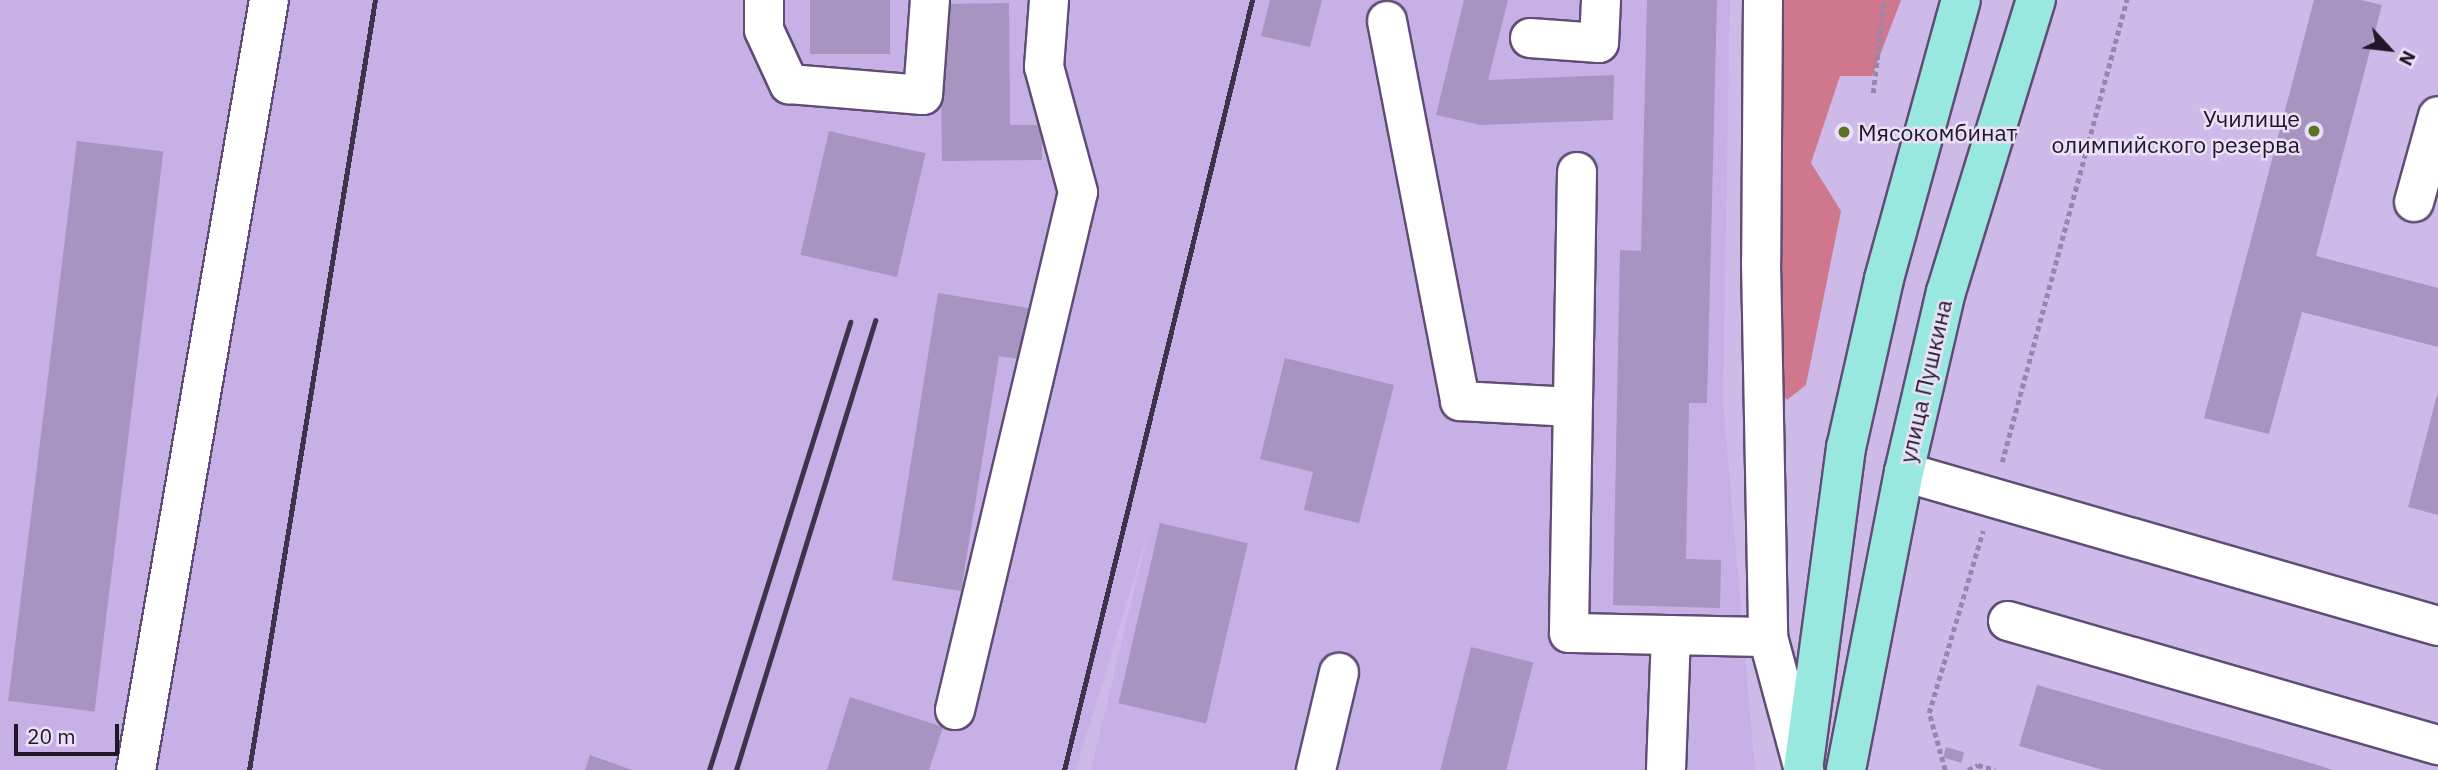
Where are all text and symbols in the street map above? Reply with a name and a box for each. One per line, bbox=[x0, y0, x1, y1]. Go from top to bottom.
north arrow bbox=[2354, 14, 2424, 84]
text: N bbox=[2394, 47, 2422, 70]
place label: Училище олимпийского резерва bbox=[2051, 104, 2300, 158]
place label: Мясокомбинат bbox=[1858, 118, 2017, 146]
marker: Училище олимпийского резерва bbox=[2306, 123, 2322, 139]
marker: Мясокомбинат bbox=[1836, 124, 1852, 140]
street label: улица Пушкина bbox=[1893, 297, 1957, 465]
scale bar bbox=[18, 710, 122, 754]
text: 20 m bbox=[27, 722, 76, 750]

